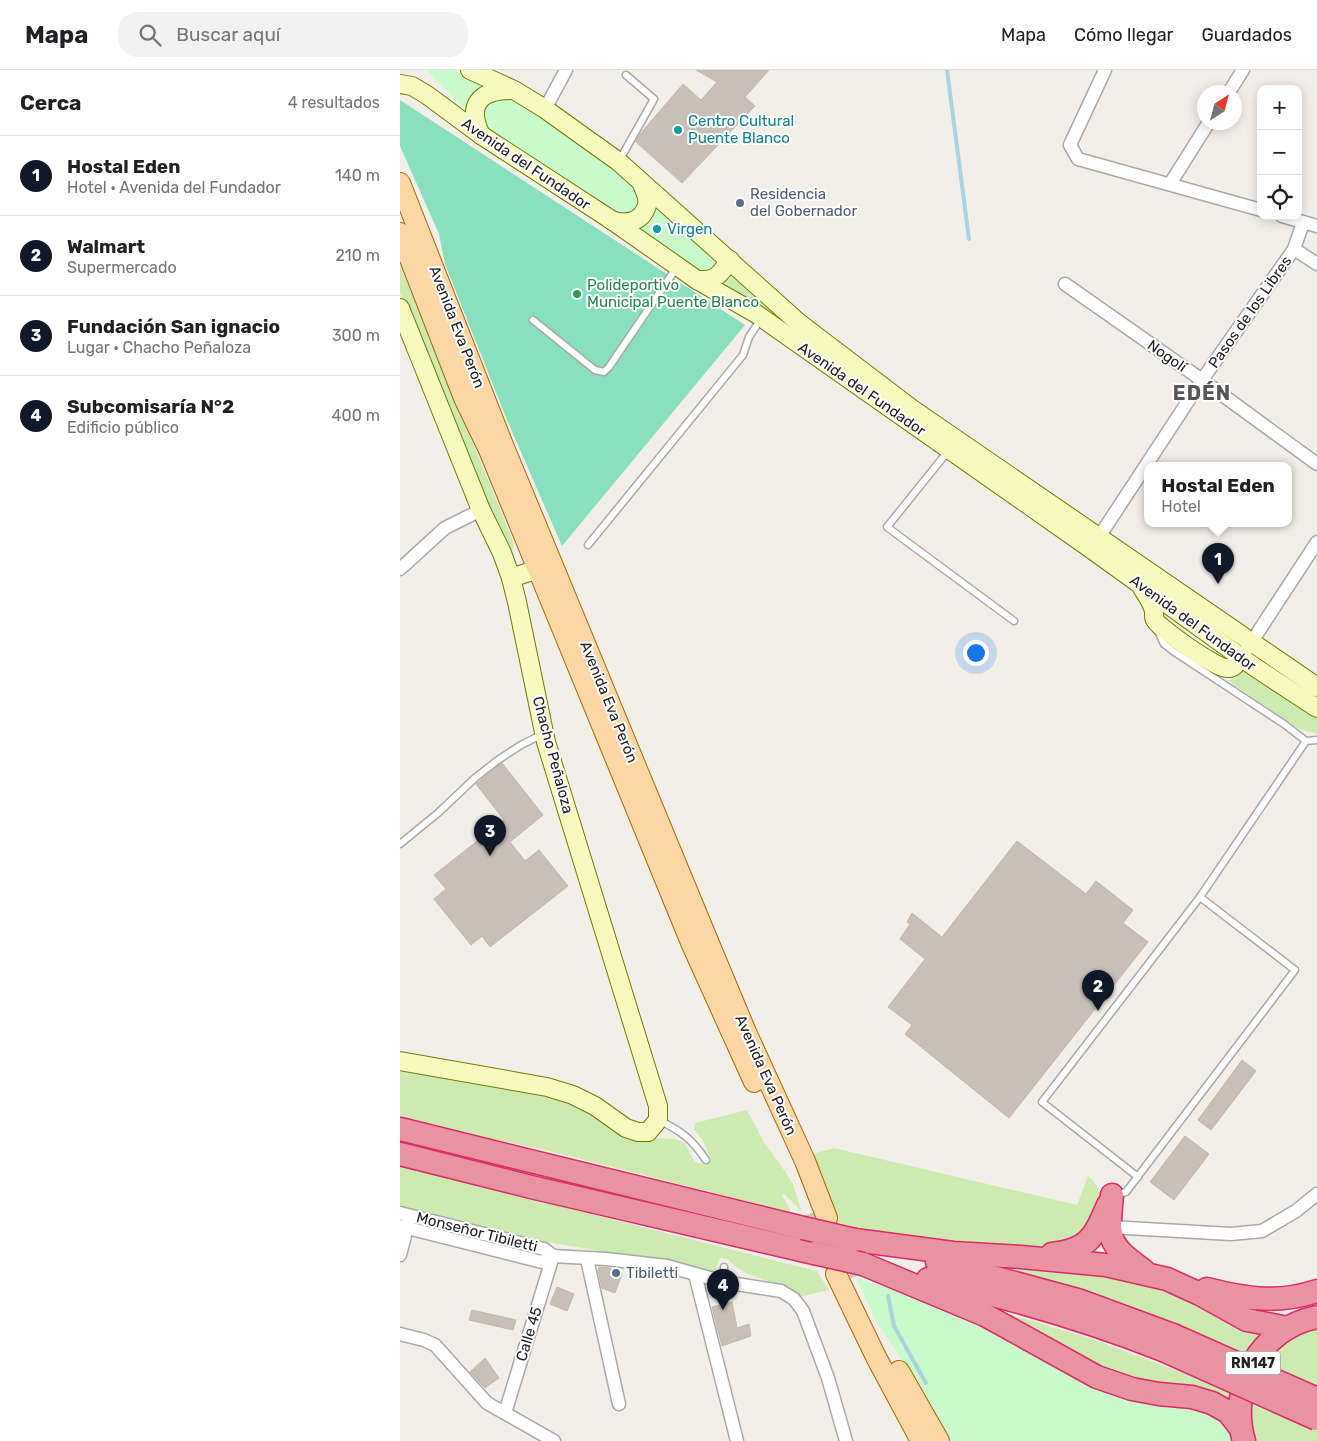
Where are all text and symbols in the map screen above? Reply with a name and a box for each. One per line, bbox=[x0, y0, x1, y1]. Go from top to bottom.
search box bbox=[118, 12, 468, 57]
text: Mapa bbox=[25, 21, 88, 49]
icon: search bbox=[136, 21, 164, 49]
text: Buscar aquí bbox=[176, 23, 280, 46]
text: Mapa bbox=[1001, 24, 1046, 46]
text: Cómo llegar bbox=[1074, 24, 1173, 46]
text: Guardados bbox=[1201, 24, 1292, 46]
north arrow bbox=[1197, 85, 1242, 130]
map controls bbox=[1257, 85, 1302, 220]
button: + bbox=[1257, 85, 1302, 130]
text: Cerca bbox=[20, 90, 81, 115]
text: 4 resultados bbox=[288, 93, 380, 112]
place label: Centro Cultural Puente Blanco bbox=[688, 112, 794, 147]
street label: Avenida del Fundador bbox=[458, 114, 594, 214]
marker: Centro Cultural Puente Blanco bbox=[672, 124, 684, 136]
button: − bbox=[1257, 130, 1302, 175]
text: Hostal Eden bbox=[67, 155, 180, 178]
text: 1 bbox=[32, 166, 40, 185]
text: 140 m bbox=[335, 166, 380, 185]
button: locate bbox=[1257, 175, 1302, 220]
text: Hotel · Avenida del Fundador bbox=[67, 178, 281, 197]
place label: Residencia del Gobernador bbox=[750, 185, 857, 220]
marker: Residencia del Gobernador bbox=[734, 197, 746, 209]
place label: Virgen bbox=[667, 220, 712, 238]
marker: Virgen bbox=[651, 223, 663, 235]
text: Walmart bbox=[67, 235, 145, 258]
text: 2 bbox=[31, 246, 41, 265]
text: 210 m bbox=[335, 246, 380, 265]
street label: Pasos de los Libres bbox=[1205, 252, 1296, 371]
text: Supermercado bbox=[67, 258, 177, 277]
street label: Avenida Eva Perón bbox=[425, 263, 489, 391]
place label: Polideportivo Municipal Puente Blanco bbox=[587, 276, 759, 311]
marker: Polideportivo Municipal Puente Blanco bbox=[571, 288, 583, 300]
text: Fundación San ignacio bbox=[67, 315, 280, 338]
text: 3 bbox=[31, 326, 41, 345]
text: 300 m bbox=[332, 326, 380, 345]
street label: Nogolí bbox=[1144, 336, 1191, 377]
text: Lugar · Chacho Peñaloza bbox=[67, 338, 251, 357]
street label: Avenida del Fundador bbox=[795, 338, 929, 440]
district label: EDÉN bbox=[1173, 381, 1231, 405]
text: Subcomisaría N°2 bbox=[67, 395, 234, 418]
text: 4 bbox=[31, 406, 41, 425]
text: 400 m bbox=[332, 406, 380, 425]
text: Edificio público bbox=[67, 418, 179, 437]
popup bbox=[1144, 462, 1292, 527]
text: Hostal Eden bbox=[1161, 474, 1275, 497]
text: Hotel bbox=[1161, 497, 1201, 516]
pin: 1 bbox=[1202, 543, 1234, 584]
street label: Avenida del Fundador bbox=[1126, 571, 1260, 675]
street label: Avenida Eva Perón bbox=[576, 639, 642, 765]
your location bbox=[963, 640, 989, 666]
street label: Chacho Peñaloza bbox=[529, 694, 577, 816]
pin: 3 bbox=[474, 815, 506, 856]
pin: 2 bbox=[1082, 970, 1114, 1011]
street label: Avenida Eva Perón bbox=[731, 1012, 801, 1138]
street label: Monseñor Tibiletti bbox=[415, 1208, 539, 1256]
place label: Tibiletti bbox=[626, 1264, 678, 1282]
marker: Tibiletti bbox=[610, 1267, 622, 1279]
pin: 4 bbox=[707, 1269, 739, 1310]
street label: Calle 45 bbox=[512, 1305, 546, 1363]
road number: RN147 bbox=[1226, 1352, 1280, 1375]

